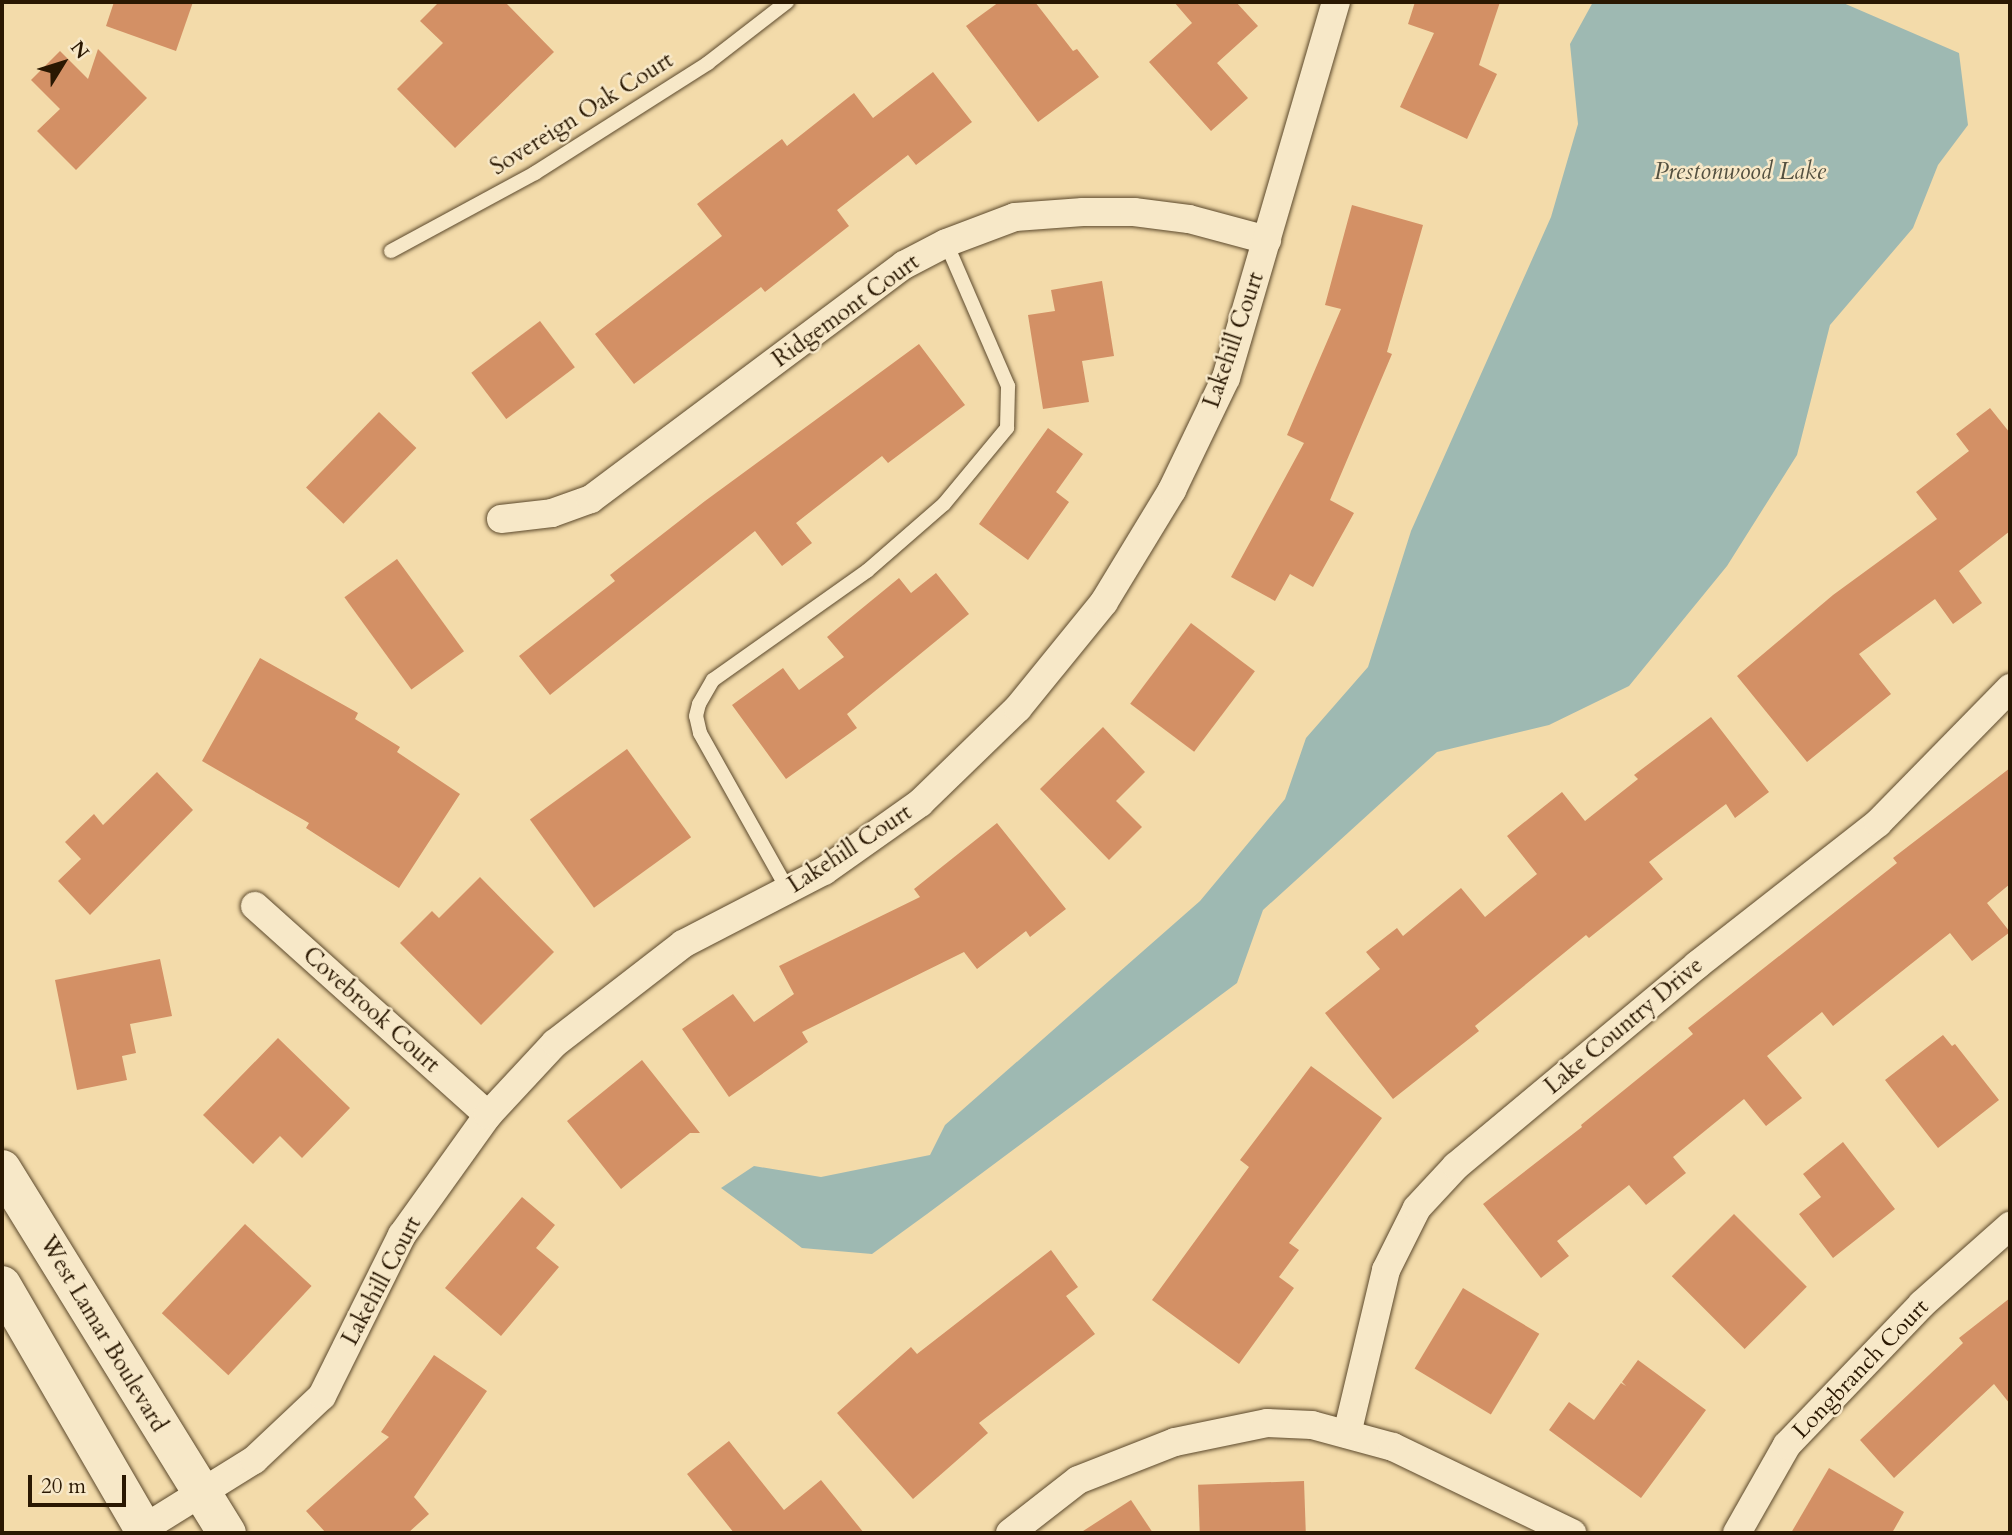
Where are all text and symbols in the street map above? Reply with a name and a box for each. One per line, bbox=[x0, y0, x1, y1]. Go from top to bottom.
north arrow bbox=[28, 28, 98, 98]
text: N bbox=[64, 36, 95, 65]
street label: Sovereign Oak Court bbox=[486, 47, 678, 181]
water label: Prestonwood Lake bbox=[1654, 158, 1826, 186]
street label: Ridgemont Court bbox=[767, 248, 925, 374]
street label: Lakehill Court bbox=[1198, 268, 1270, 412]
street label: Lakehill Court bbox=[783, 799, 917, 899]
street label: Covebrook Court bbox=[297, 941, 445, 1079]
street label: Lake Country Drive bbox=[1539, 952, 1709, 1100]
street label: Lakehill Court bbox=[337, 1212, 427, 1350]
street label: West Lamar Boulevard bbox=[33, 1231, 173, 1437]
street label: Longbranch Court bbox=[1787, 1293, 1935, 1445]
scale bar bbox=[32, 1462, 130, 1506]
text: 20 m bbox=[41, 1472, 86, 1501]

